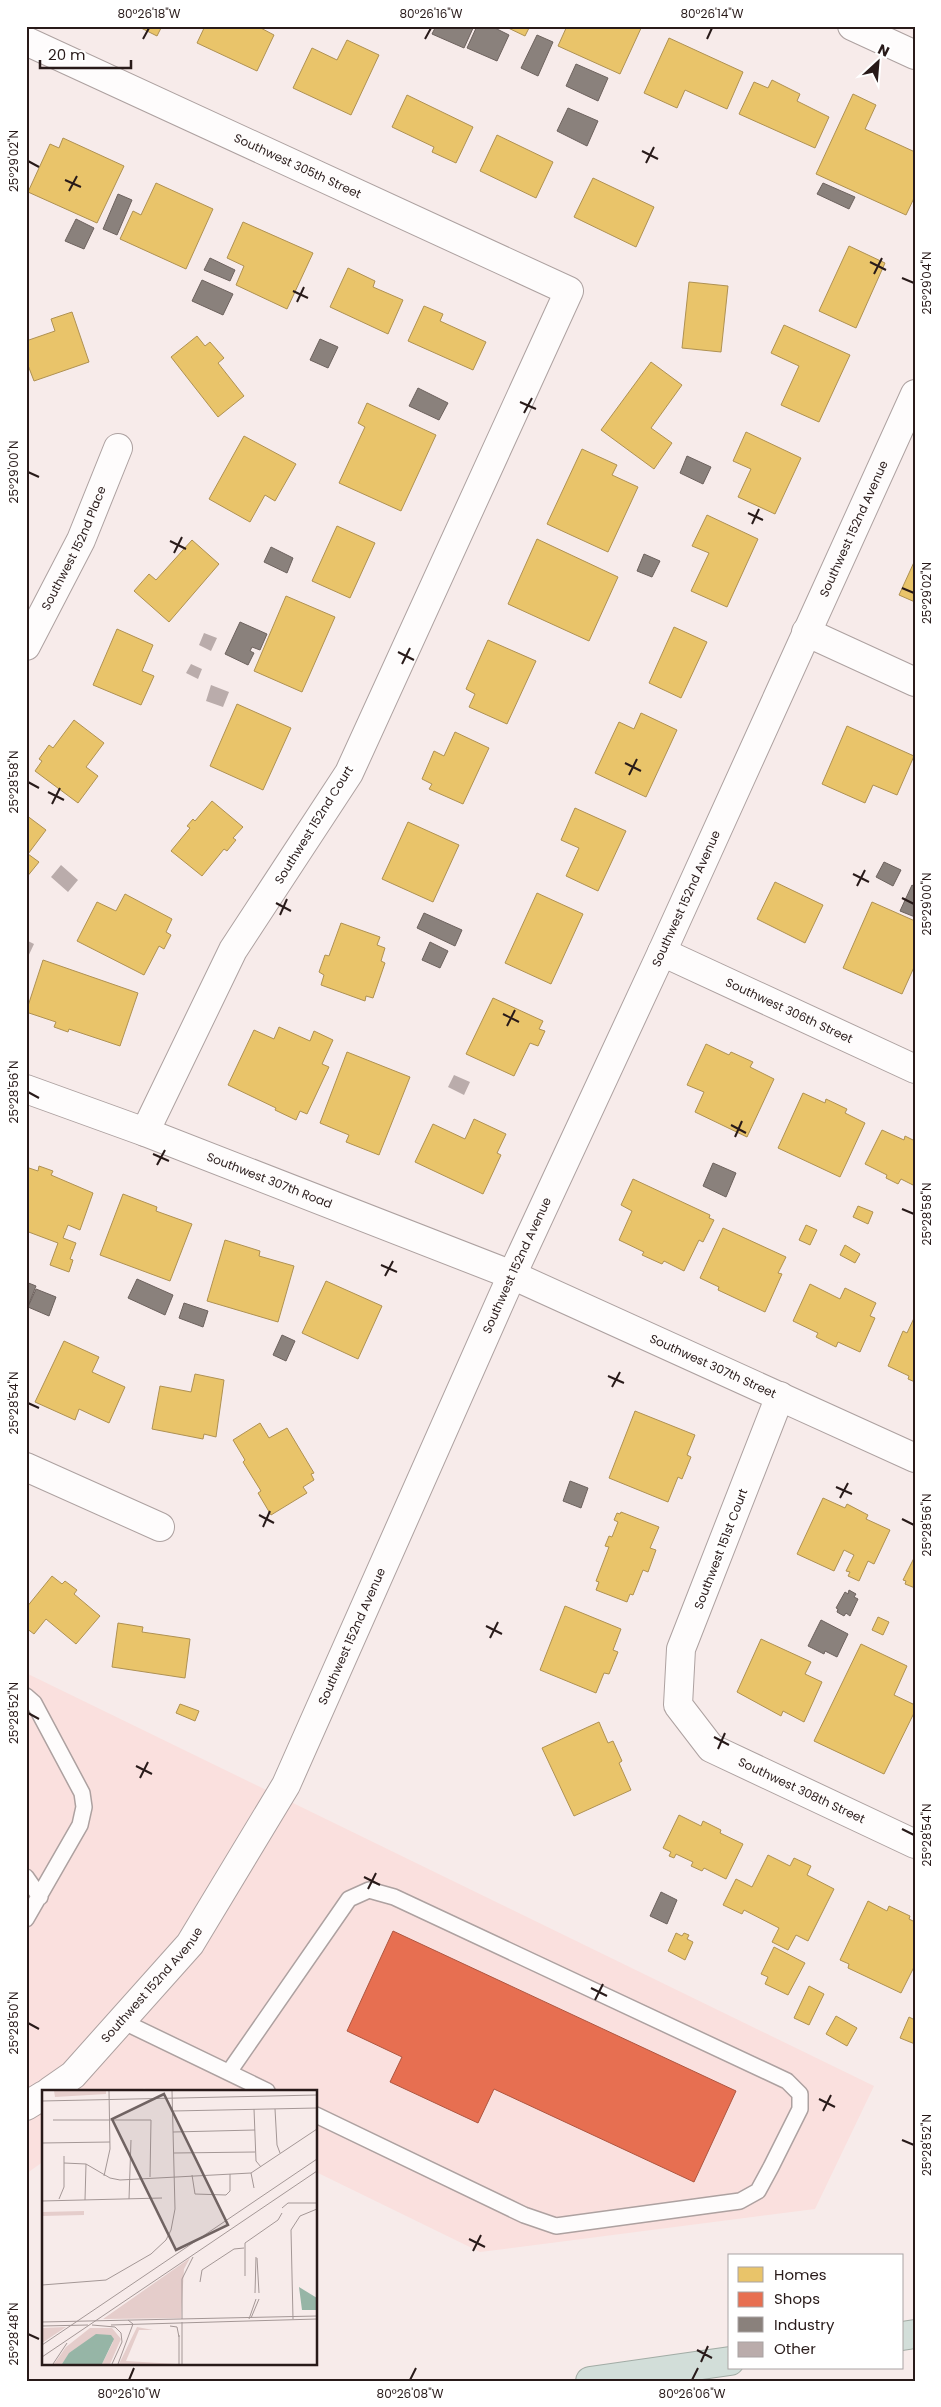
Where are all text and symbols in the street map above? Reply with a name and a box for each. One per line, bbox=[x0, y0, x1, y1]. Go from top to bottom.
text: 80°26'18"W bbox=[117, 5, 181, 22]
text: 80°26'16"W bbox=[399, 5, 463, 22]
text: 80°26'14"W bbox=[680, 5, 744, 22]
scale bar bbox=[40, 38, 131, 70]
north arrow bbox=[854, 38, 904, 88]
text: N bbox=[875, 39, 893, 62]
text: 20 m bbox=[48, 44, 86, 65]
street label: Southwest 305th Street bbox=[231, 129, 364, 202]
text: 25°29'02"N bbox=[5, 130, 22, 192]
text: 25°29'04"N bbox=[918, 252, 935, 314]
text: 25°29'00"N bbox=[5, 441, 22, 503]
street label: Southwest 152nd Avenue bbox=[815, 458, 892, 600]
street label: Southwest 152nd Place bbox=[37, 483, 110, 613]
text: 25°29'02"N bbox=[918, 562, 935, 624]
text: 25°28'58"N bbox=[5, 751, 22, 813]
street label: Southwest 152nd Court bbox=[270, 762, 357, 887]
street label: Southwest 152nd Avenue bbox=[647, 827, 724, 969]
text: 25°29'00"N bbox=[918, 873, 935, 935]
street label: Southwest 306th Street bbox=[723, 974, 856, 1047]
text: 25°28'56"N bbox=[5, 1061, 22, 1123]
street label: Southwest 307th Road bbox=[204, 1148, 335, 1212]
text: 25°28'58"N bbox=[918, 1183, 935, 1245]
street label: Southwest 152nd Avenue bbox=[478, 1194, 555, 1336]
street label: Southwest 307th Street bbox=[647, 1330, 779, 1402]
text: 25°28'54"N bbox=[5, 1372, 22, 1434]
street label: Southwest 151st Court bbox=[690, 1486, 751, 1612]
text: 25°28'56"N bbox=[918, 1494, 935, 1556]
street label: Southwest 152nd Avenue bbox=[314, 1565, 389, 1707]
text: 25°28'52"N bbox=[5, 1682, 22, 1744]
street label: Southwest 308th Street bbox=[736, 1753, 868, 1827]
text: 25°28'54"N bbox=[918, 1804, 935, 1866]
street label: Southwest 152nd Avenue bbox=[97, 1924, 206, 2046]
text: 25°28'50"N bbox=[5, 1992, 22, 2054]
inset map bbox=[42, 2090, 318, 2364]
text: 25°28'52"N bbox=[918, 2114, 935, 2176]
legend bbox=[728, 2254, 904, 2370]
text: Homes bbox=[774, 2264, 827, 2285]
text: Shops bbox=[774, 2288, 820, 2309]
text: 25°28'48"N bbox=[5, 2303, 22, 2365]
text: Industry bbox=[774, 2314, 835, 2335]
text: Other bbox=[774, 2338, 816, 2359]
text: 80°26'10"W bbox=[97, 2385, 161, 2402]
text: 80°26'08"W bbox=[377, 2385, 444, 2402]
text: 80°26'06"W bbox=[659, 2385, 726, 2402]

